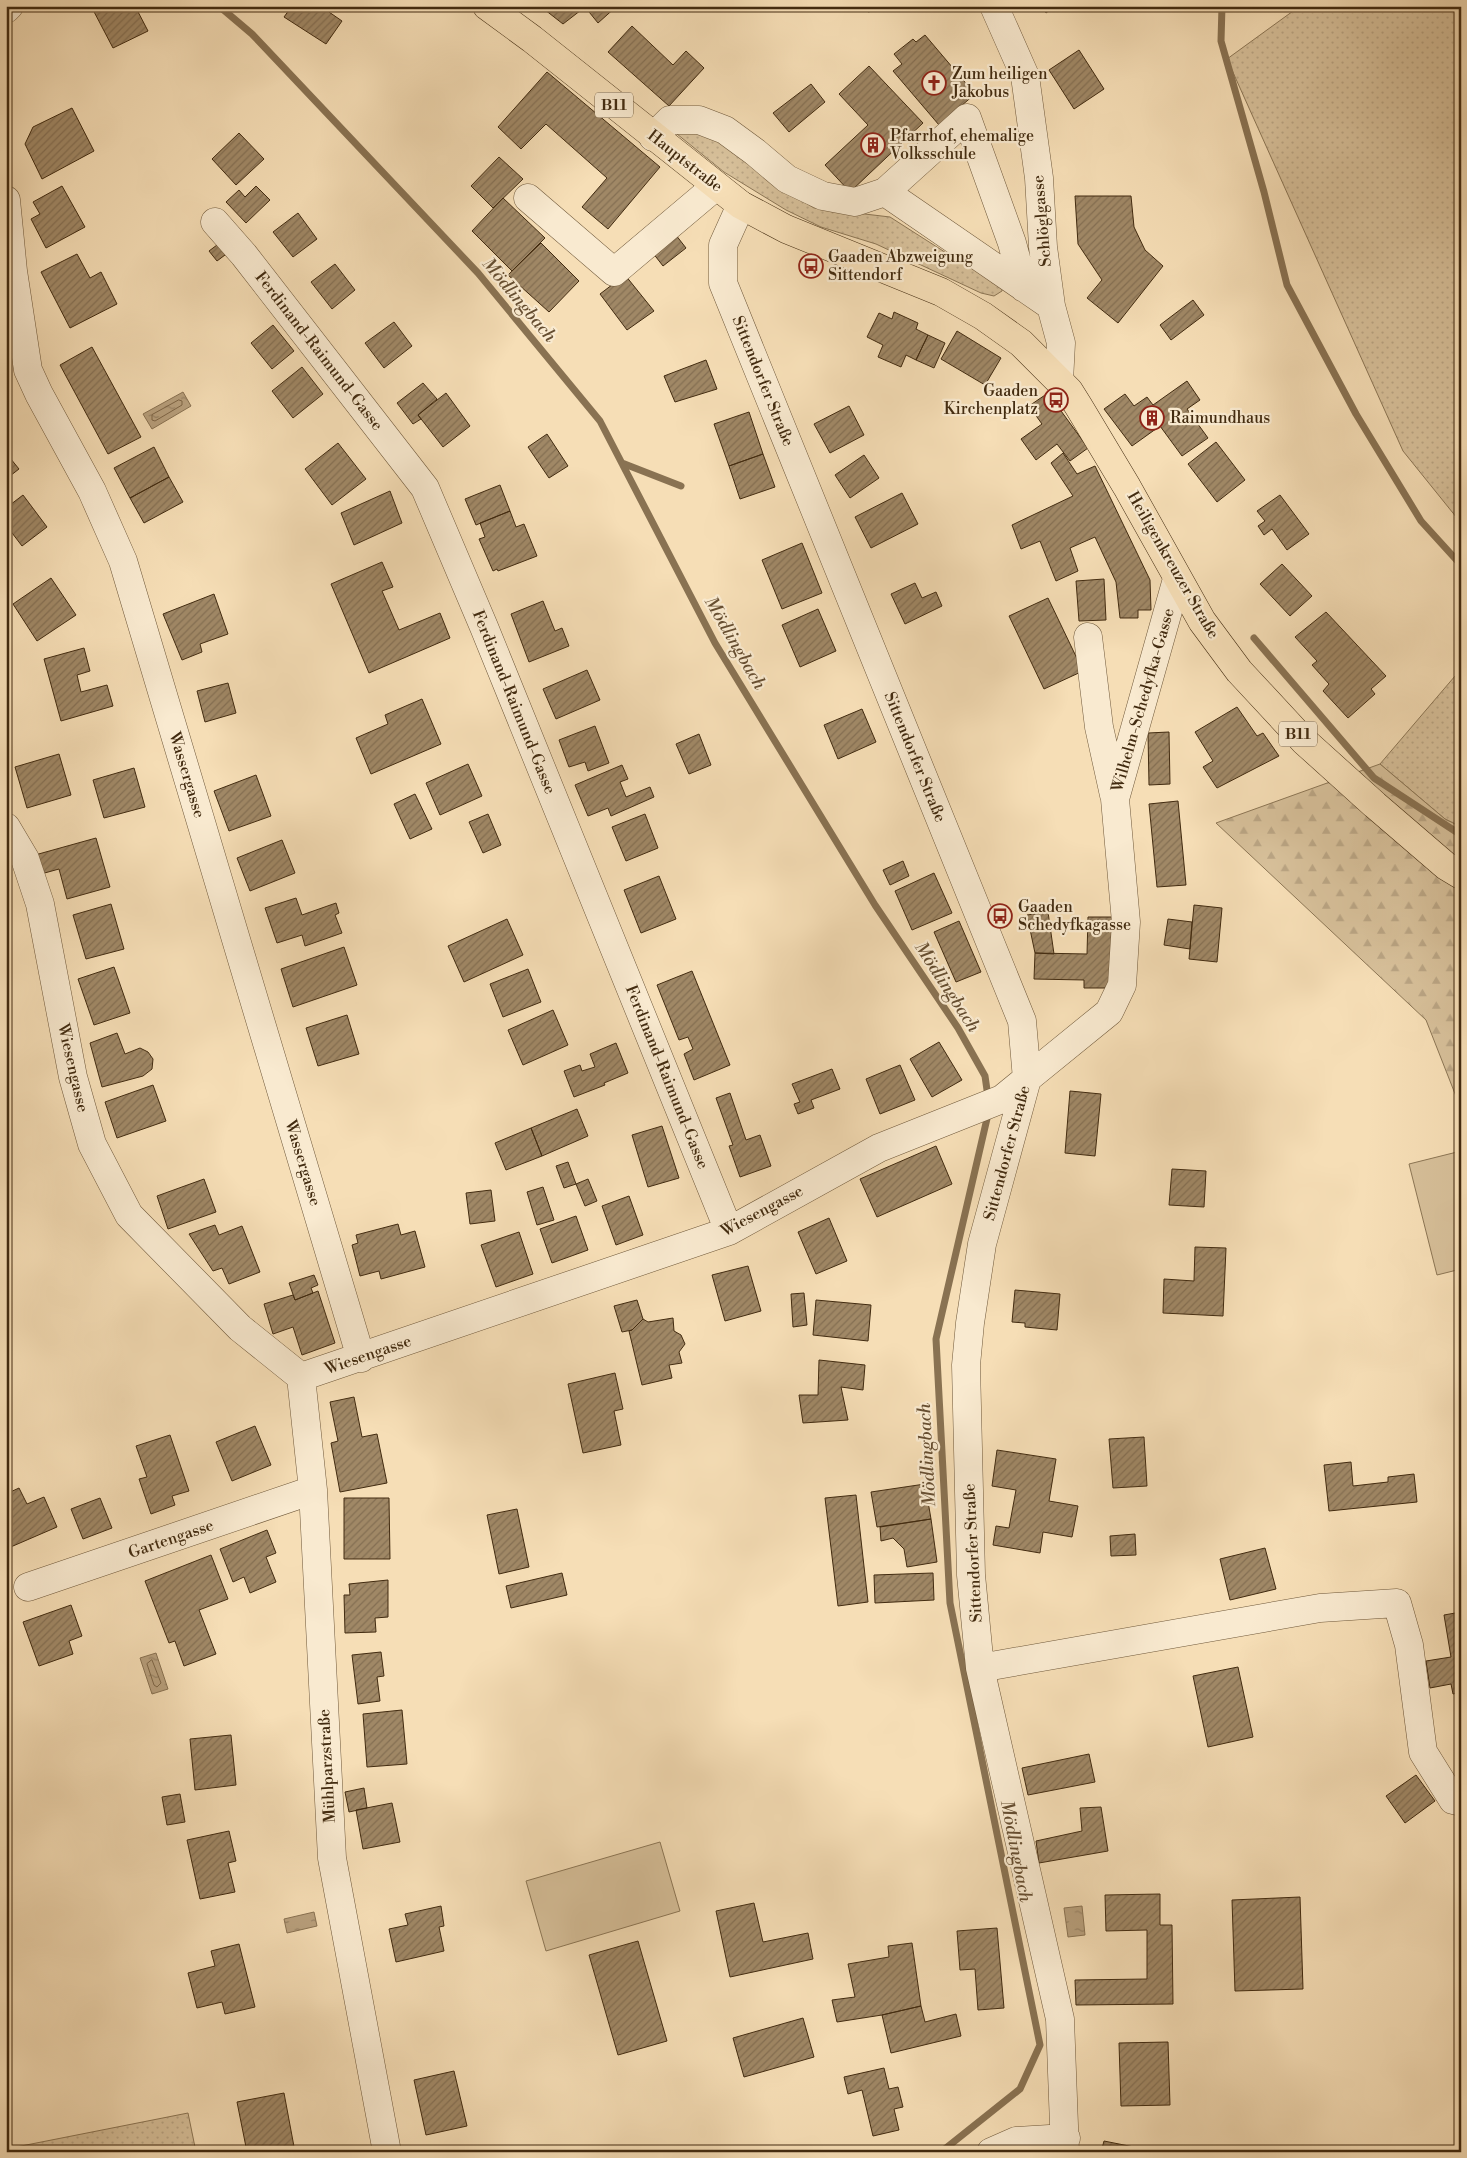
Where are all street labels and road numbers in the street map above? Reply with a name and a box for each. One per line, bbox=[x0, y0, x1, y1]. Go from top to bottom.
road number: B11 bbox=[595, 92, 633, 118]
street label: Hauptstraße bbox=[643, 125, 727, 197]
street label: Schlöglgasse bbox=[1028, 174, 1056, 268]
street label: Ferdinand-Raimund-Gasse bbox=[251, 267, 387, 435]
street label: Sittendorfer Straße bbox=[728, 313, 798, 449]
street label: Heiligenkreuzer Straße bbox=[1123, 488, 1223, 642]
street label: Wilhelm-Schedyfka-Gasse bbox=[1107, 606, 1179, 795]
street label: Ferdinand-Raimund-Gasse bbox=[468, 607, 560, 797]
street label: Sittendorfer Straße bbox=[880, 689, 950, 825]
road number: B11 bbox=[1279, 722, 1317, 746]
street label: Wassergasse bbox=[164, 729, 210, 820]
street label: Ferdinand-Raimund-Gasse bbox=[621, 982, 713, 1172]
street label: Wiesengasse bbox=[53, 1021, 93, 1114]
street label: Sittendorfer Straße bbox=[979, 1083, 1035, 1223]
street label: Wassergasse bbox=[280, 1117, 326, 1208]
street label: Wiesengasse bbox=[717, 1181, 807, 1242]
street label: Wiesengasse bbox=[321, 1331, 414, 1379]
street label: Sittendorfer Straße bbox=[959, 1483, 987, 1623]
street label: Gartengasse bbox=[126, 1515, 216, 1563]
street label: Mühlparzstraße bbox=[314, 1708, 340, 1824]

